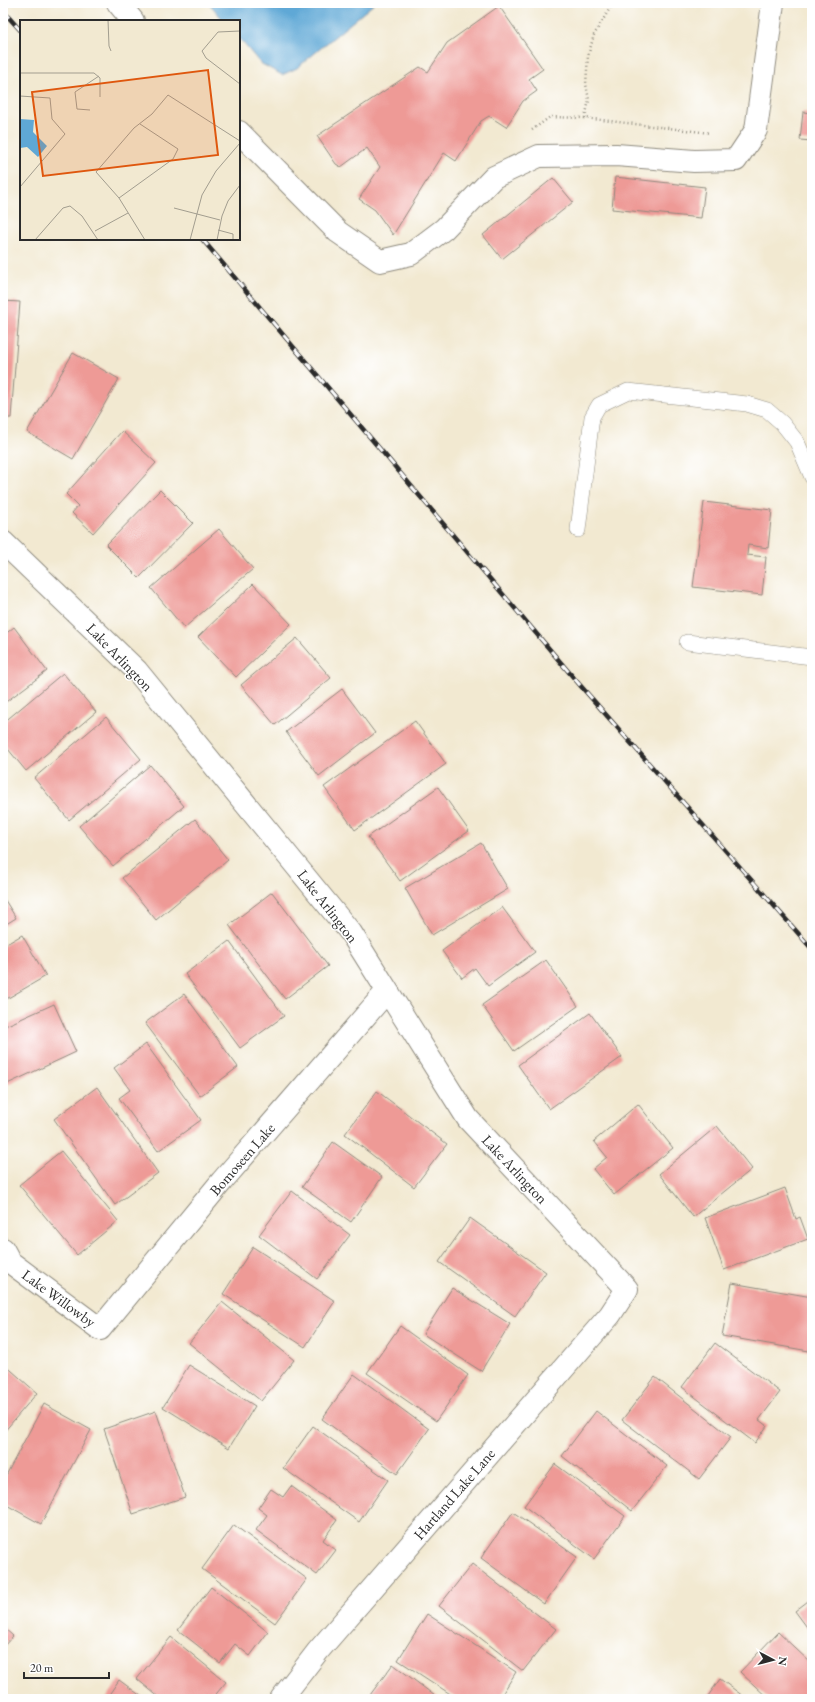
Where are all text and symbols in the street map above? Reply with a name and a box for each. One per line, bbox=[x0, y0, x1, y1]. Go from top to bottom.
inset map bbox=[20, 20, 240, 240]
street label: Lake Arlington bbox=[83, 619, 157, 695]
street label: Lake Arlington bbox=[293, 866, 363, 947]
street label: Bomoseen Lake bbox=[205, 1119, 279, 1199]
street label: Lake Arlington bbox=[478, 1130, 552, 1208]
street label: Lake Willowby bbox=[18, 1265, 100, 1331]
street label: Hartland Lake Lane bbox=[409, 1444, 499, 1544]
north arrow bbox=[753, 1640, 793, 1680]
scale bar bbox=[24, 1654, 109, 1680]
text: N bbox=[775, 1656, 790, 1667]
text: 20 m bbox=[30, 1660, 54, 1676]

